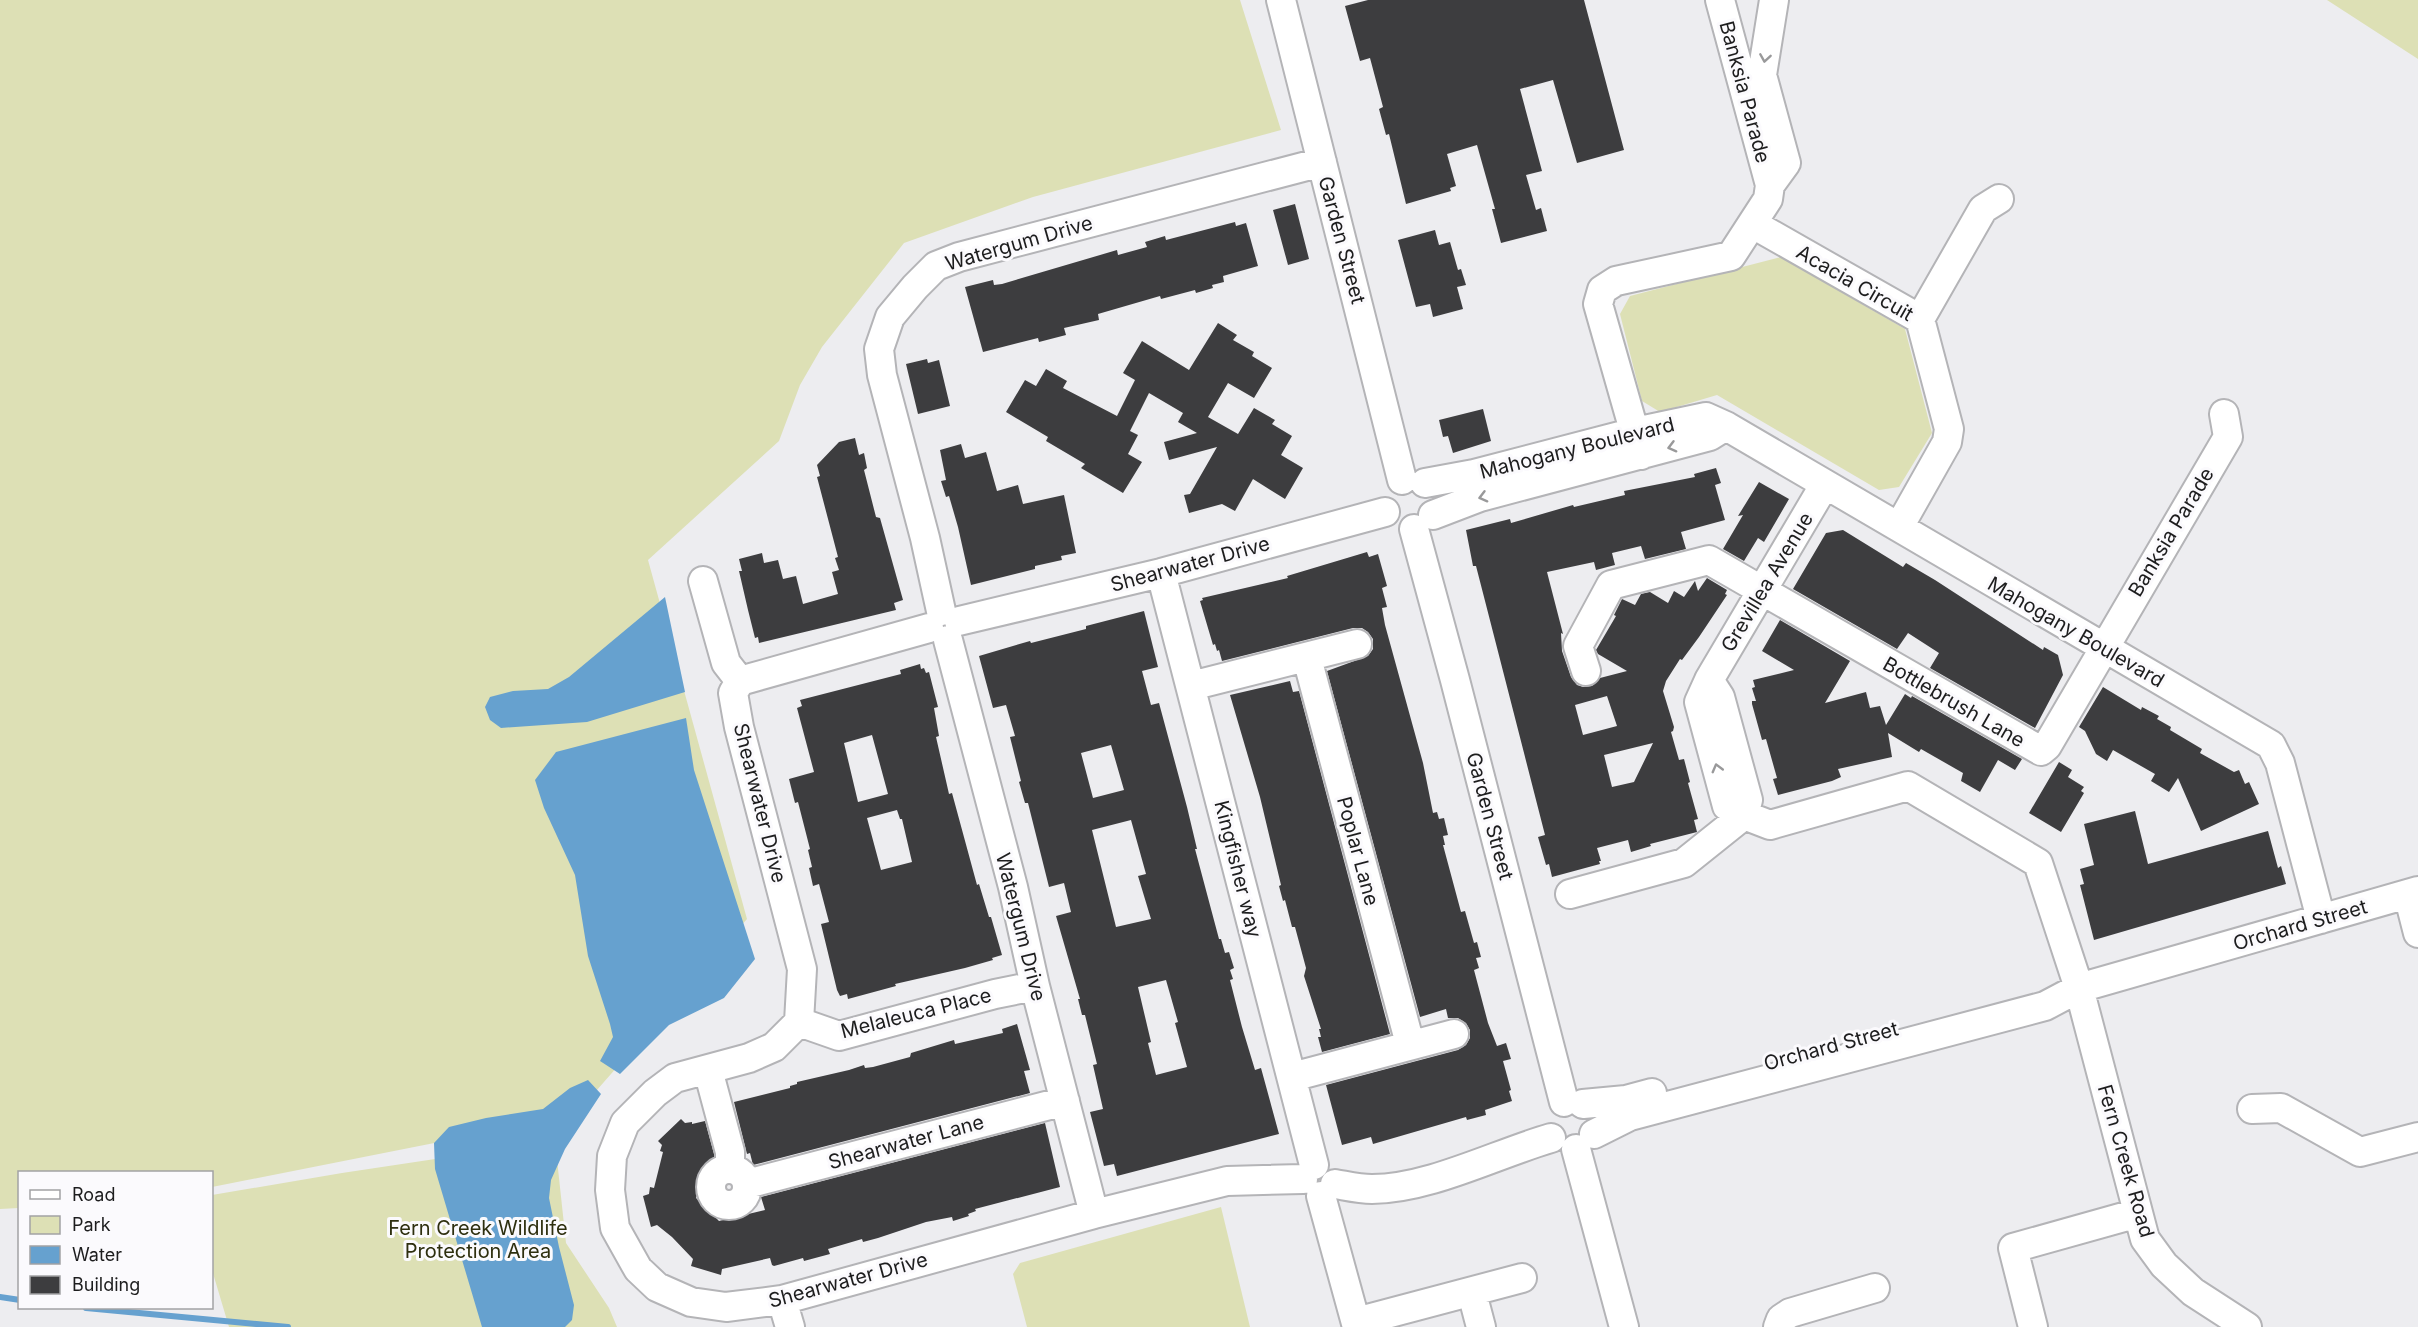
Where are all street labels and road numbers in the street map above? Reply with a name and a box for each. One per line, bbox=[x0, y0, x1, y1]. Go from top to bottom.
street label: Banksia Parade bbox=[1715, 18, 1775, 166]
street label: Garden Street bbox=[1313, 174, 1371, 307]
street label: Watergum Drive bbox=[943, 211, 1095, 275]
street label: Acacia Circuit bbox=[1792, 240, 1918, 326]
street label: Mahogany Boulevard bbox=[1477, 412, 1677, 484]
street label: Banksia Parade bbox=[2123, 463, 2219, 601]
street label: Grevillea Avenue bbox=[1716, 508, 1818, 656]
street label: Shearwater Drive bbox=[1108, 531, 1272, 597]
street label: Mahogany Boulevard bbox=[1983, 572, 2169, 692]
street label: Bottlebrush Lane bbox=[1879, 652, 2029, 752]
street label: Shearwater Drive bbox=[729, 721, 791, 885]
street label: Garden Street bbox=[1461, 750, 1519, 883]
street label: Poplar Lane bbox=[1332, 794, 1384, 908]
street label: Kingfisher way bbox=[1209, 798, 1267, 940]
street label: Watergum Drive bbox=[991, 850, 1051, 1004]
street label: Orchard Street bbox=[2230, 894, 2370, 956]
street label: Melaleuca Place bbox=[838, 983, 994, 1043]
street label: Orchard Street bbox=[1761, 1016, 1901, 1076]
street label: Fern Creek Road bbox=[2093, 1082, 2159, 1240]
street label: Shearwater Lane bbox=[826, 1110, 986, 1174]
street label: Shearwater Drive bbox=[766, 1247, 930, 1313]

